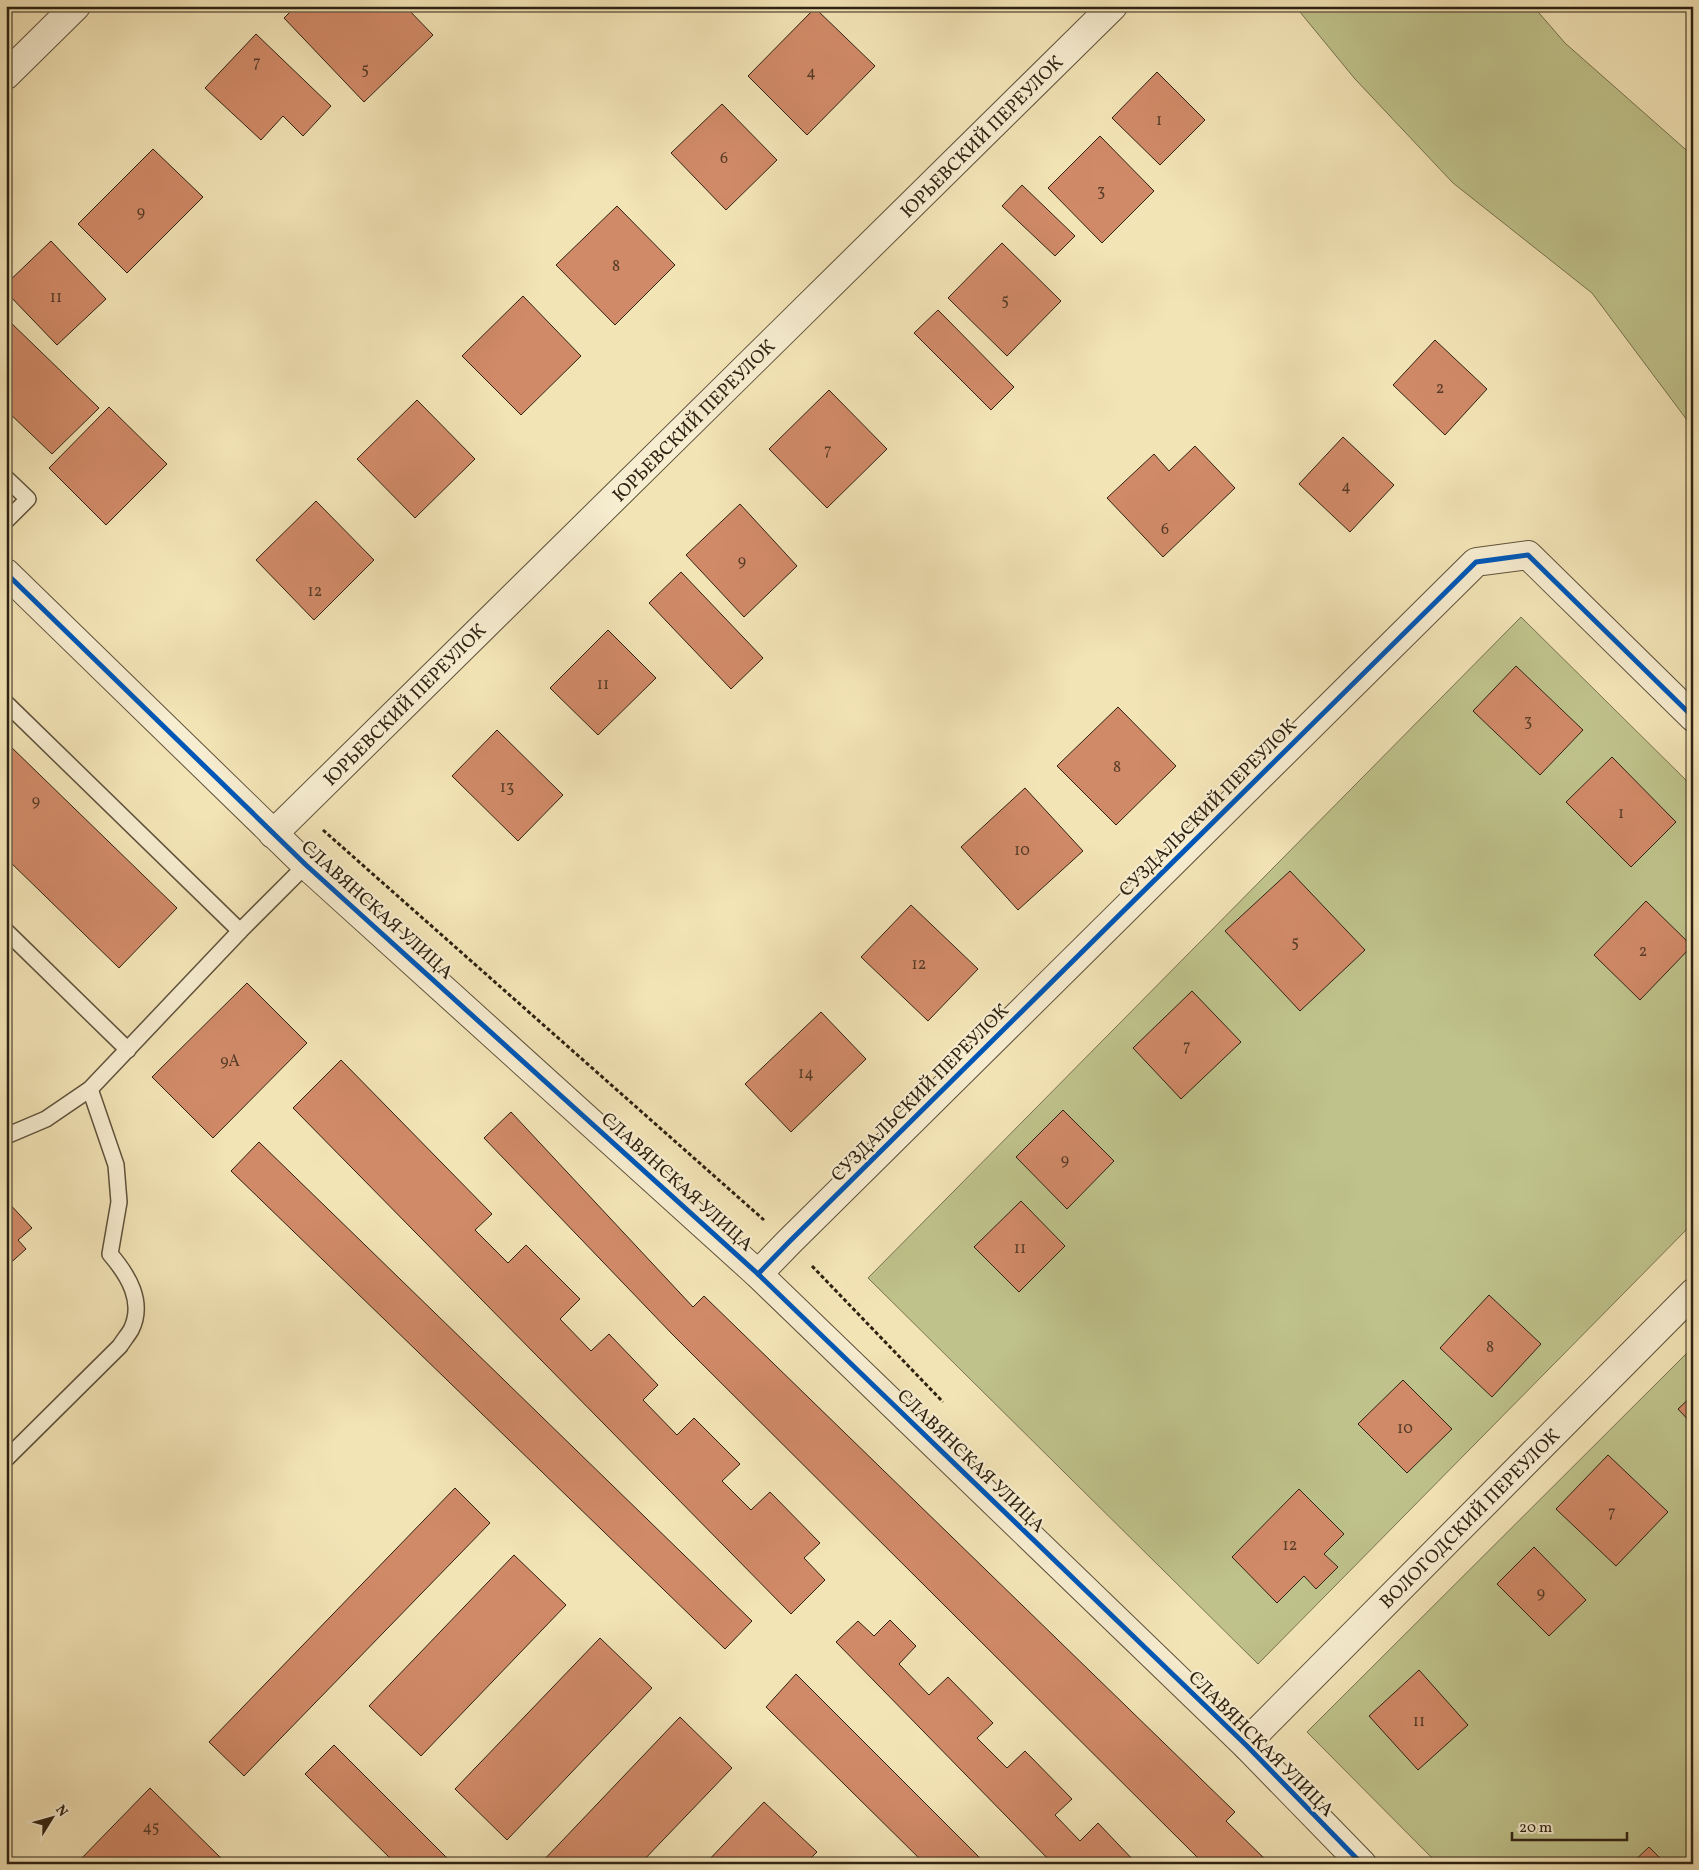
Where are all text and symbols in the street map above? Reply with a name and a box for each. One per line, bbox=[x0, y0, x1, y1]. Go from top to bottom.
street label: ЮРЬЕВСКИЙ ПЕРЕУЛОК bbox=[895, 50, 1070, 225]
house number: 7 bbox=[253, 52, 261, 74]
house number: 5 bbox=[361, 59, 369, 81]
house number: 4 bbox=[806, 62, 816, 84]
house number: 1 bbox=[1156, 110, 1162, 132]
house number: 6 bbox=[720, 148, 728, 170]
house number: 3 bbox=[1097, 181, 1105, 203]
house number: 9 bbox=[137, 202, 145, 224]
house number: 8 bbox=[612, 256, 620, 278]
house number: 11 bbox=[50, 287, 62, 309]
house number: 5 bbox=[1001, 290, 1009, 312]
street label: ЮРЬЕВСКИЙ ПЕРЕУЛОК bbox=[607, 334, 782, 509]
house number: 2 bbox=[1436, 378, 1444, 400]
house number: 7 bbox=[824, 440, 832, 462]
house number: 4 bbox=[1341, 476, 1351, 498]
house number: 6 bbox=[1161, 519, 1169, 541]
house number: 9 bbox=[738, 551, 746, 573]
house number: 12 bbox=[308, 581, 322, 603]
street label: ЮРЬЕВСКИЙ ПЕРЕУЛОК bbox=[318, 618, 493, 793]
house number: 11 bbox=[597, 674, 609, 696]
house number: 3 bbox=[1524, 711, 1532, 733]
street label: СУЗДАЛЬСКИЙ ПЕРЕУЛОК bbox=[1114, 714, 1303, 903]
house number: 8 bbox=[1113, 757, 1121, 779]
house number: 13 bbox=[500, 777, 514, 799]
house number: 9 bbox=[32, 791, 40, 813]
house number: 1 bbox=[1618, 803, 1624, 825]
street label: СЛАВЯНСКАЯ УЛИЦА bbox=[295, 835, 458, 986]
house number: 10 bbox=[1014, 840, 1030, 862]
house number: 5 bbox=[1291, 932, 1299, 954]
house number: 2 bbox=[1639, 941, 1647, 963]
house number: 12 bbox=[912, 954, 926, 976]
street label: СУЗДАЛЬСКИЙ ПЕРЕУЛОК bbox=[826, 999, 1015, 1188]
house number: 7 bbox=[1183, 1036, 1191, 1058]
house number: 9А bbox=[220, 1051, 240, 1073]
house number: 14 bbox=[798, 1063, 814, 1085]
street label: СЛАВЯНСКАЯ УЛИЦА bbox=[595, 1107, 758, 1258]
house number: 9 bbox=[1061, 1150, 1069, 1172]
house number: 11 bbox=[1014, 1238, 1026, 1260]
house number: 8 bbox=[1486, 1337, 1494, 1359]
street label: СЛАВЯНСКАЯ УЛИЦА bbox=[891, 1384, 1050, 1539]
house number: 10 bbox=[1397, 1418, 1413, 1440]
street label: ВОЛОГОДСКИЙ ПЕРЕУЛОК bbox=[1375, 1423, 1566, 1615]
house number: 7 bbox=[1608, 1502, 1616, 1524]
house number: 12 bbox=[1283, 1535, 1297, 1557]
house number: 9 bbox=[1537, 1583, 1545, 1605]
street label: СЛАВЯНСКАЯ УЛИЦА bbox=[1182, 1666, 1339, 1823]
house number: 11 bbox=[1413, 1711, 1425, 1733]
north arrow bbox=[28, 1792, 78, 1842]
text: N bbox=[51, 1801, 72, 1821]
scale bar bbox=[1512, 1810, 1626, 1842]
house number: 45 bbox=[143, 1817, 159, 1839]
text: 20 m bbox=[1519, 1818, 1552, 1839]

